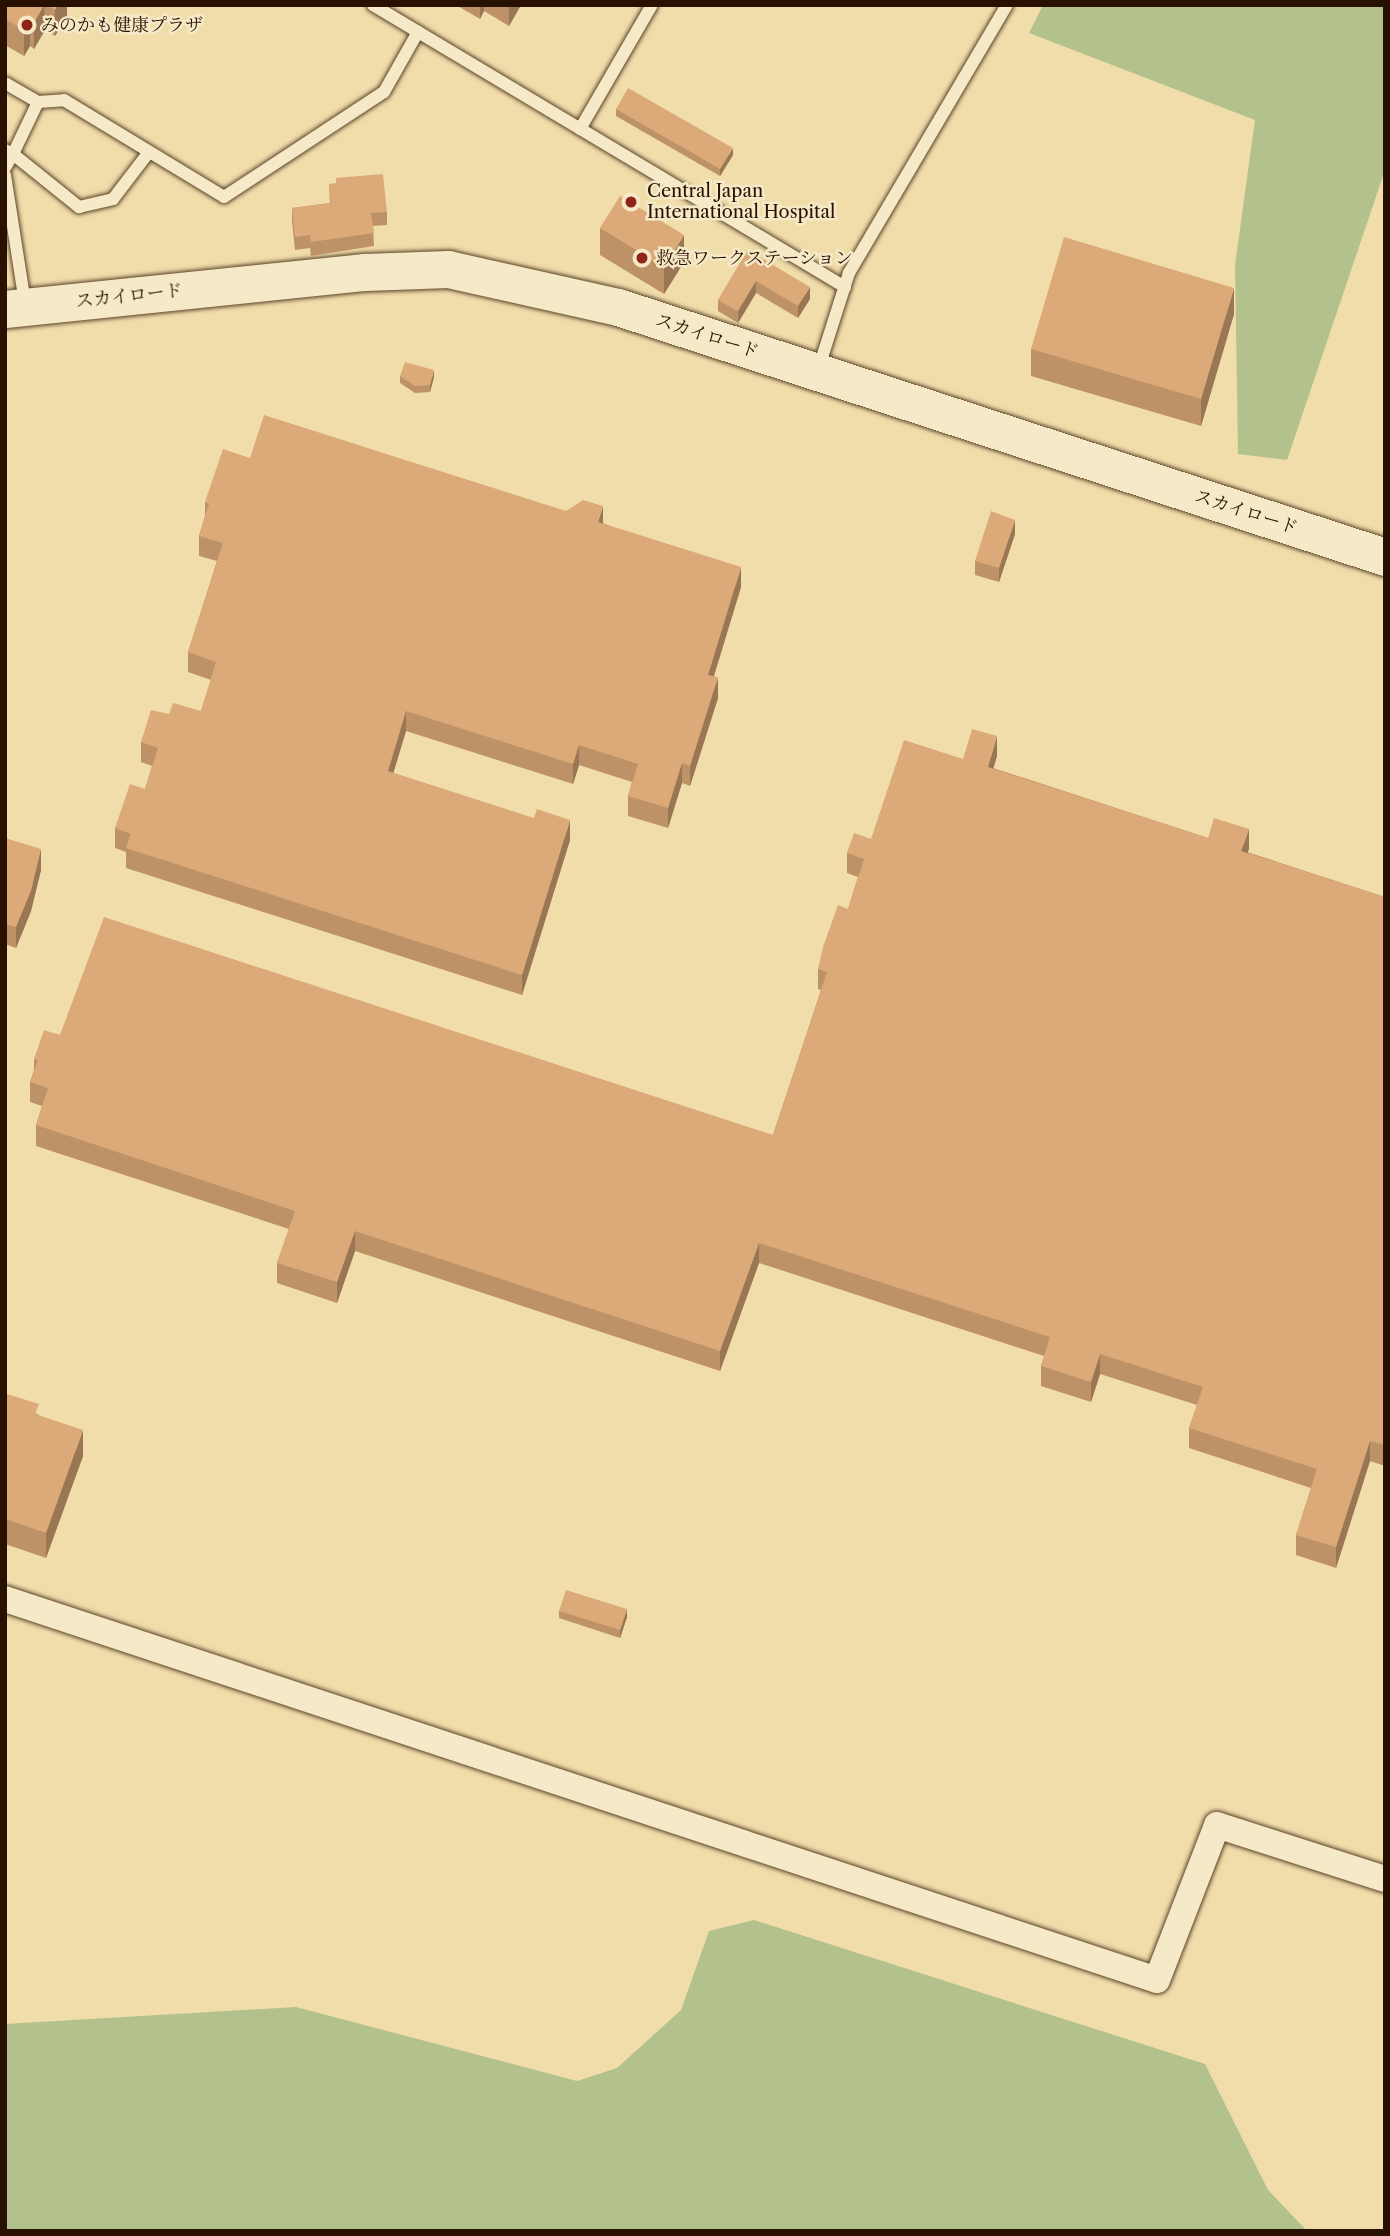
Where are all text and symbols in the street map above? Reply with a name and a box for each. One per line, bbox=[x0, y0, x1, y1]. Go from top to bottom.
place label: みのかも健康プラザ bbox=[41, 14, 203, 36]
marker: みのかも健康プラザ bbox=[19, 17, 35, 33]
place label: Central Japan International Hospital bbox=[647, 181, 835, 224]
marker: Central Japan International Hospital bbox=[621, 192, 641, 212]
place label: 救急ワークステーション bbox=[656, 247, 854, 269]
marker: 救急ワークステーション bbox=[634, 250, 650, 266]
street label: スカイロード bbox=[74, 280, 184, 312]
street label: スカイロード bbox=[652, 309, 762, 363]
street label: スカイロード bbox=[1191, 485, 1301, 539]

